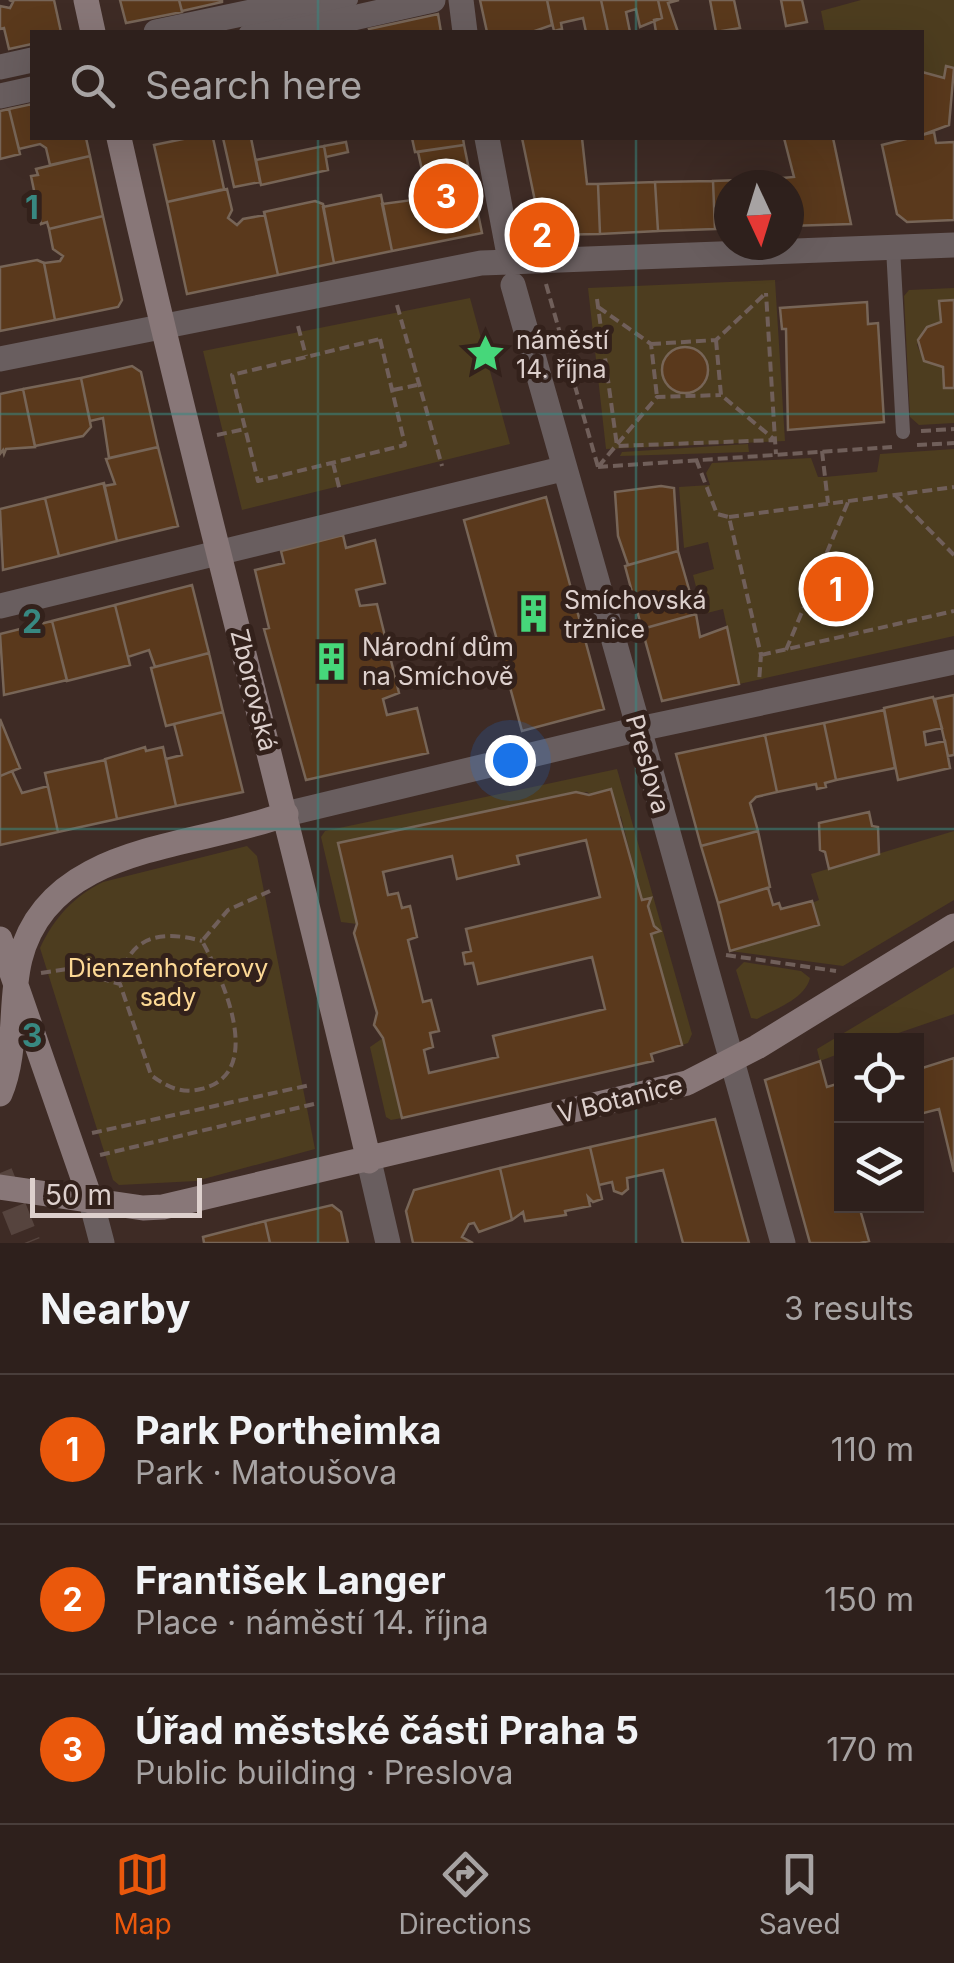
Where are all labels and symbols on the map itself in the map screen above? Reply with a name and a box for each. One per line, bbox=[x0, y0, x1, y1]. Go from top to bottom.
pin: 3 bbox=[414, 158, 478, 234]
north arrow bbox=[714, 170, 804, 260]
text: 1 bbox=[25, 188, 39, 227]
pin: 2 bbox=[510, 198, 574, 272]
place label: náměstí 14. října bbox=[516, 325, 610, 384]
place icon: náměstí 14. října bbox=[465, 333, 507, 375]
pin: 1 bbox=[804, 552, 868, 626]
place label: Smíchovská tržnice bbox=[564, 585, 707, 644]
building icon: Smíchovská tržnice bbox=[513, 593, 555, 635]
text: 2 bbox=[22, 602, 42, 641]
street label: Zborovská bbox=[224, 626, 284, 754]
place label: Národní dům na Smíchově bbox=[362, 632, 514, 691]
building icon: Národní dům na Smíchově bbox=[311, 640, 353, 682]
street label: Preslova bbox=[620, 711, 676, 817]
your location bbox=[485, 735, 536, 786]
park label: Dienzenhoferovy sady bbox=[68, 953, 268, 1012]
text: 3 bbox=[22, 1016, 42, 1055]
street label: V Botanice bbox=[554, 1069, 686, 1129]
scale bar bbox=[30, 1173, 202, 1218]

